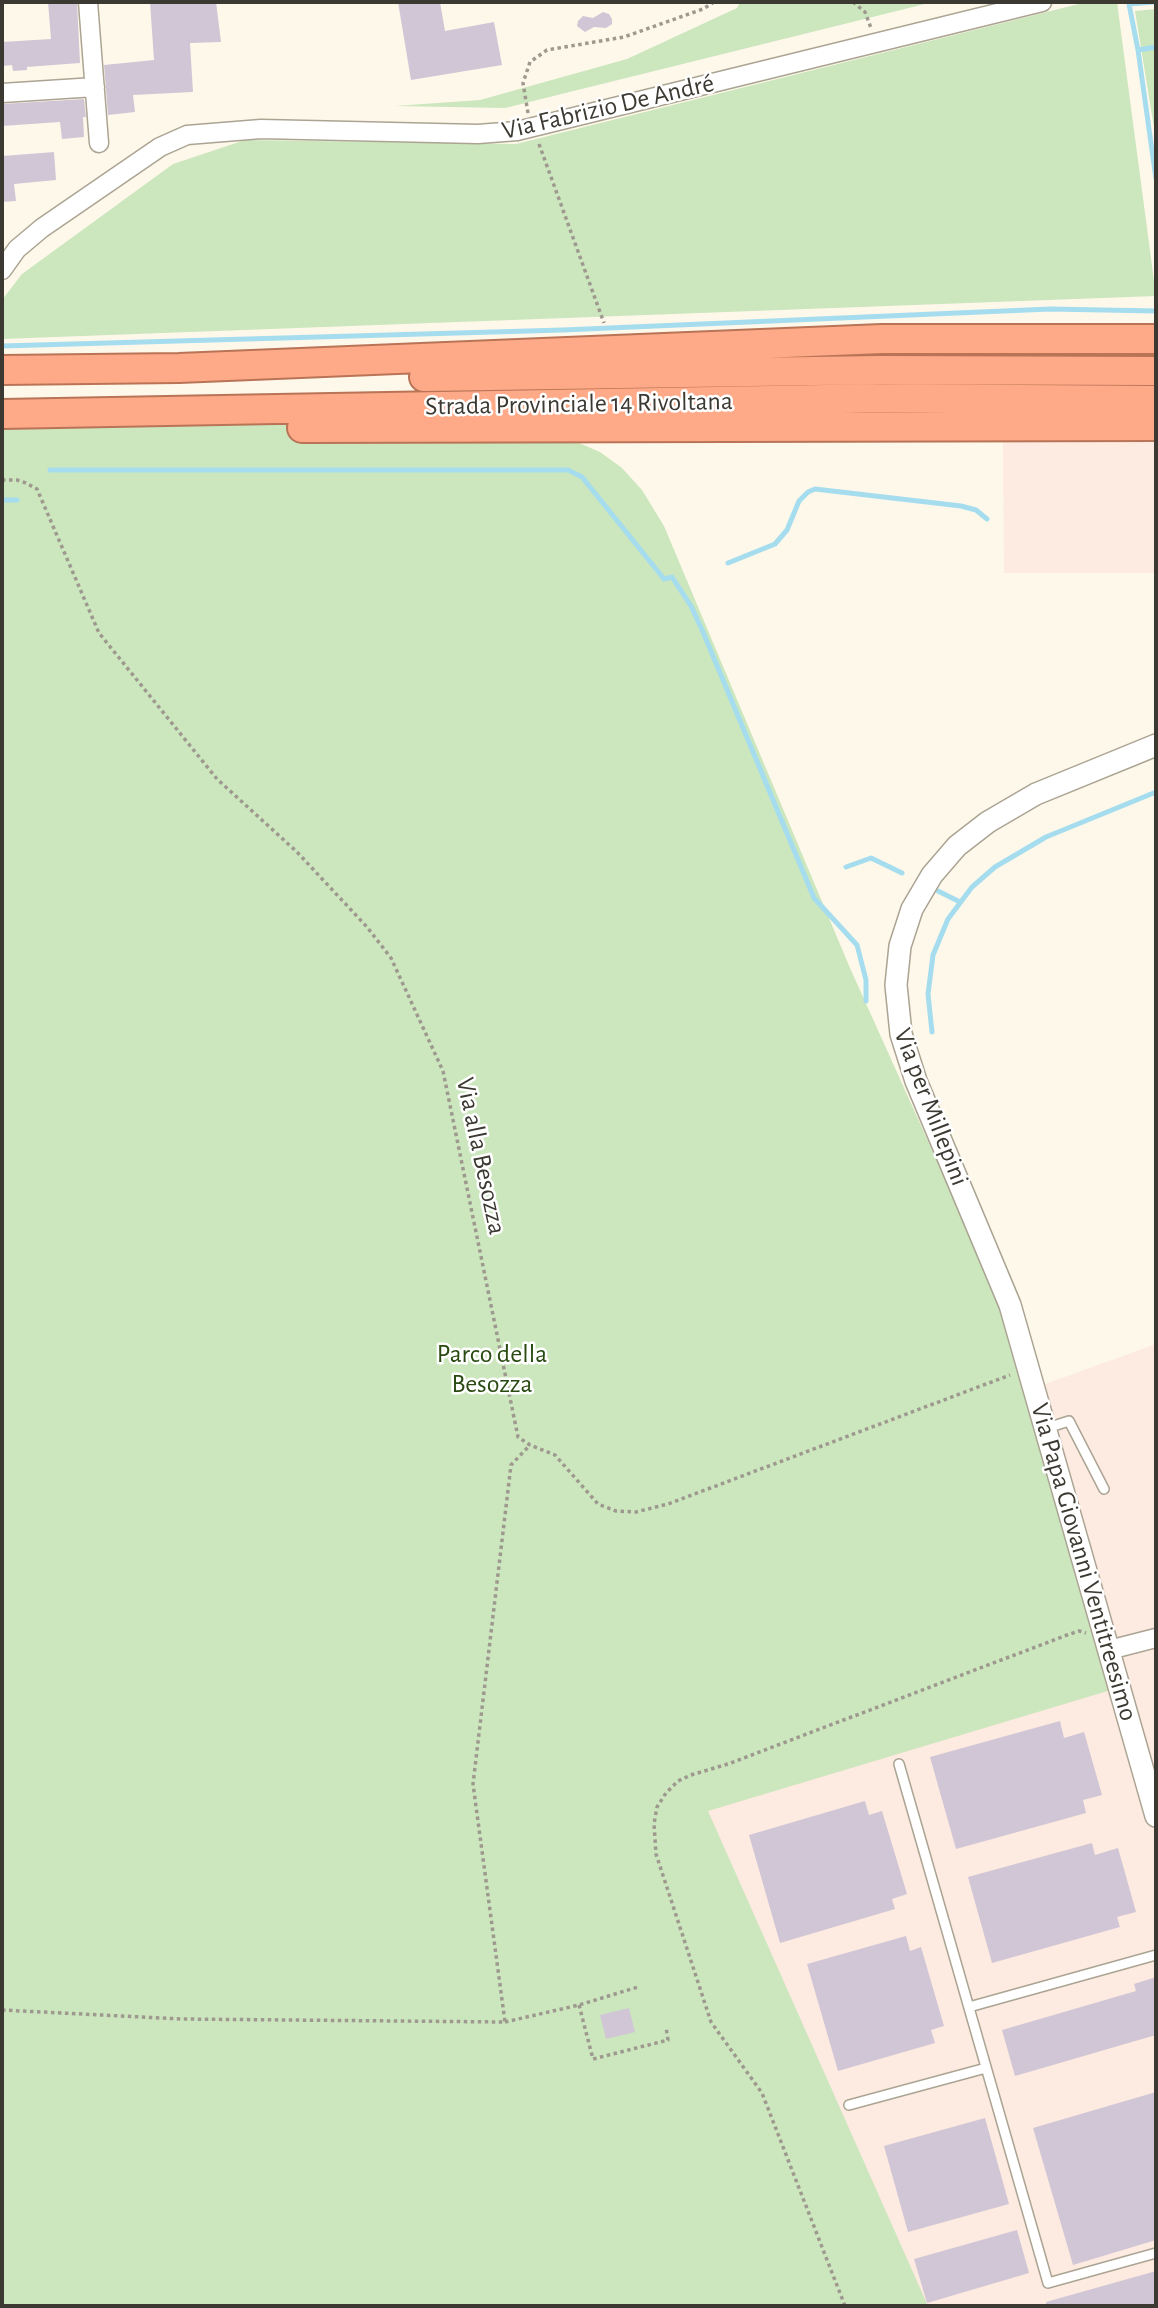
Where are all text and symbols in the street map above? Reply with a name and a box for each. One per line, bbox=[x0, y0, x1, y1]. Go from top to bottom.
street label: Via Fabrizio De André bbox=[499, 67, 717, 147]
street label: Strada Provinciale 14 Rivoltana bbox=[425, 386, 733, 422]
street label: Via per Millepini bbox=[887, 1024, 975, 1190]
street label: Via alla Besozza bbox=[449, 1075, 513, 1237]
park label: Parco della Besozza bbox=[437, 1338, 547, 1400]
street label: Via Papa Giovanni Ventitreesimo bbox=[1024, 1400, 1144, 1724]

